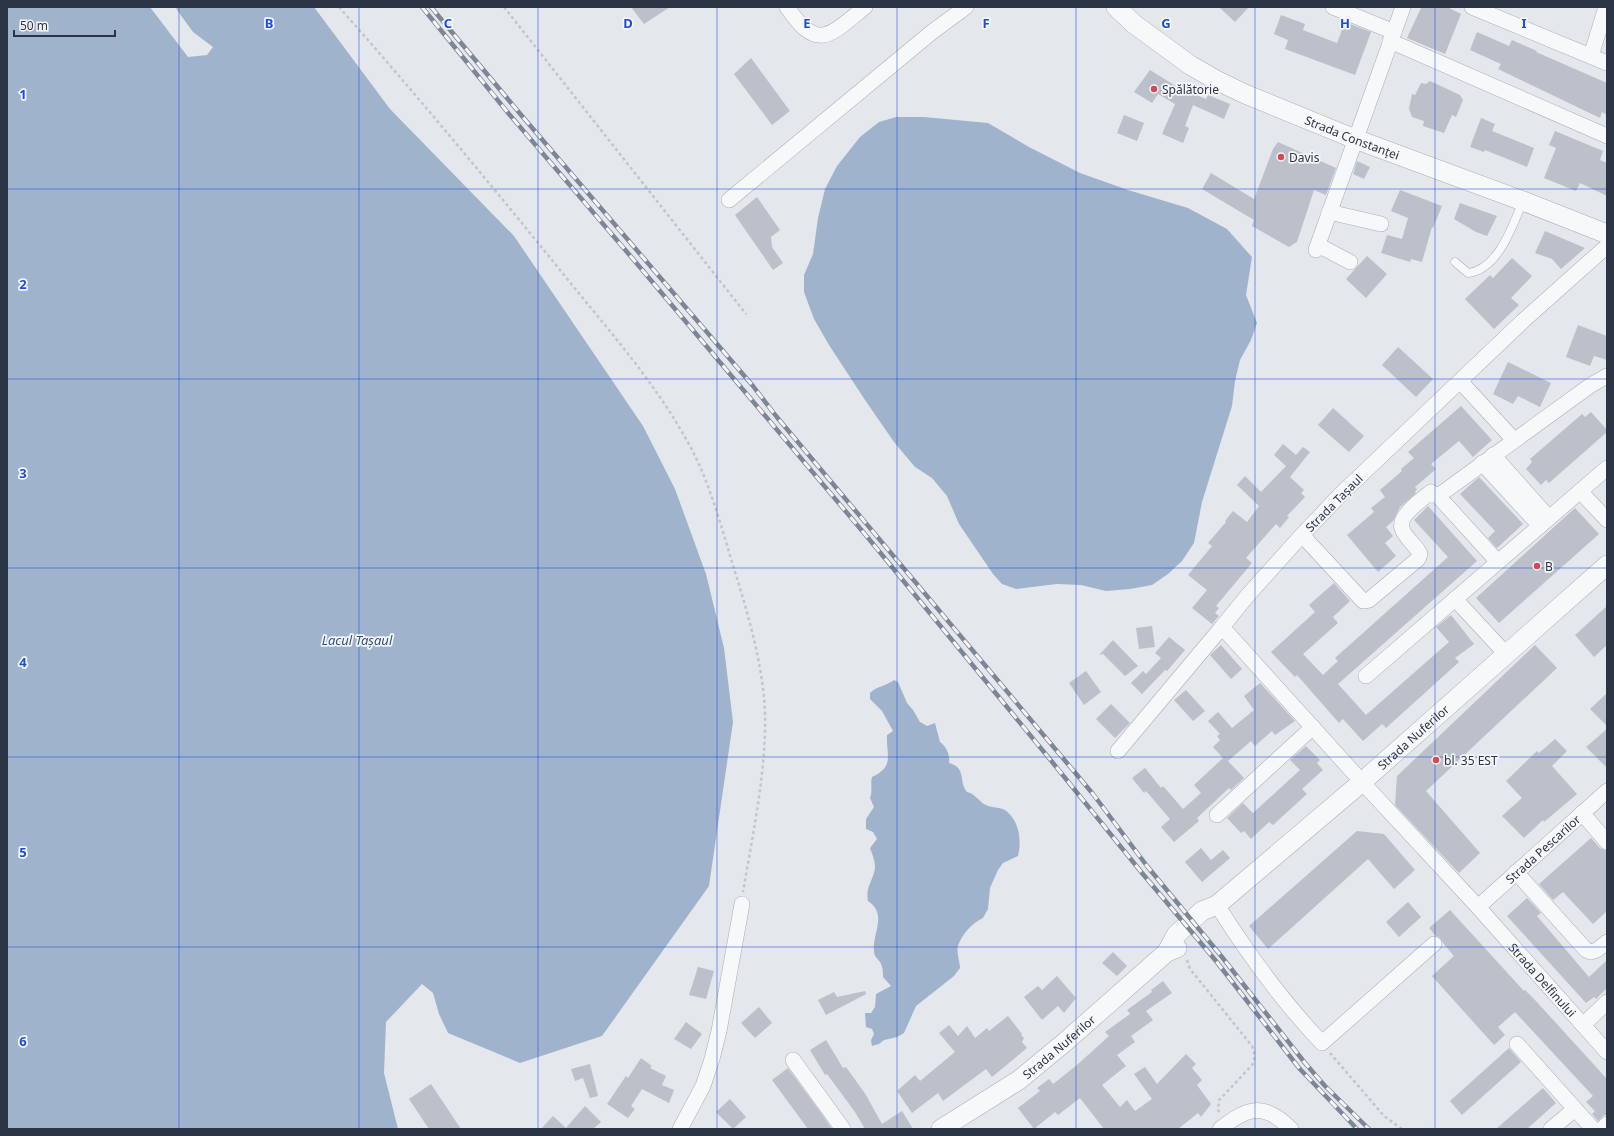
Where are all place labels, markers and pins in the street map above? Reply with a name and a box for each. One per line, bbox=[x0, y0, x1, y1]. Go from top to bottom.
place label: Spălătorie bbox=[1162, 81, 1219, 98]
marker: Spălătorie bbox=[1149, 84, 1159, 94]
place label: Davis bbox=[1289, 149, 1320, 166]
marker: Davis bbox=[1276, 152, 1286, 162]
place label: B bbox=[1545, 558, 1553, 575]
marker: B bbox=[1532, 561, 1542, 571]
place label: bl. 35 EST bbox=[1444, 752, 1498, 769]
marker: bl. 35 EST bbox=[1431, 755, 1441, 765]

